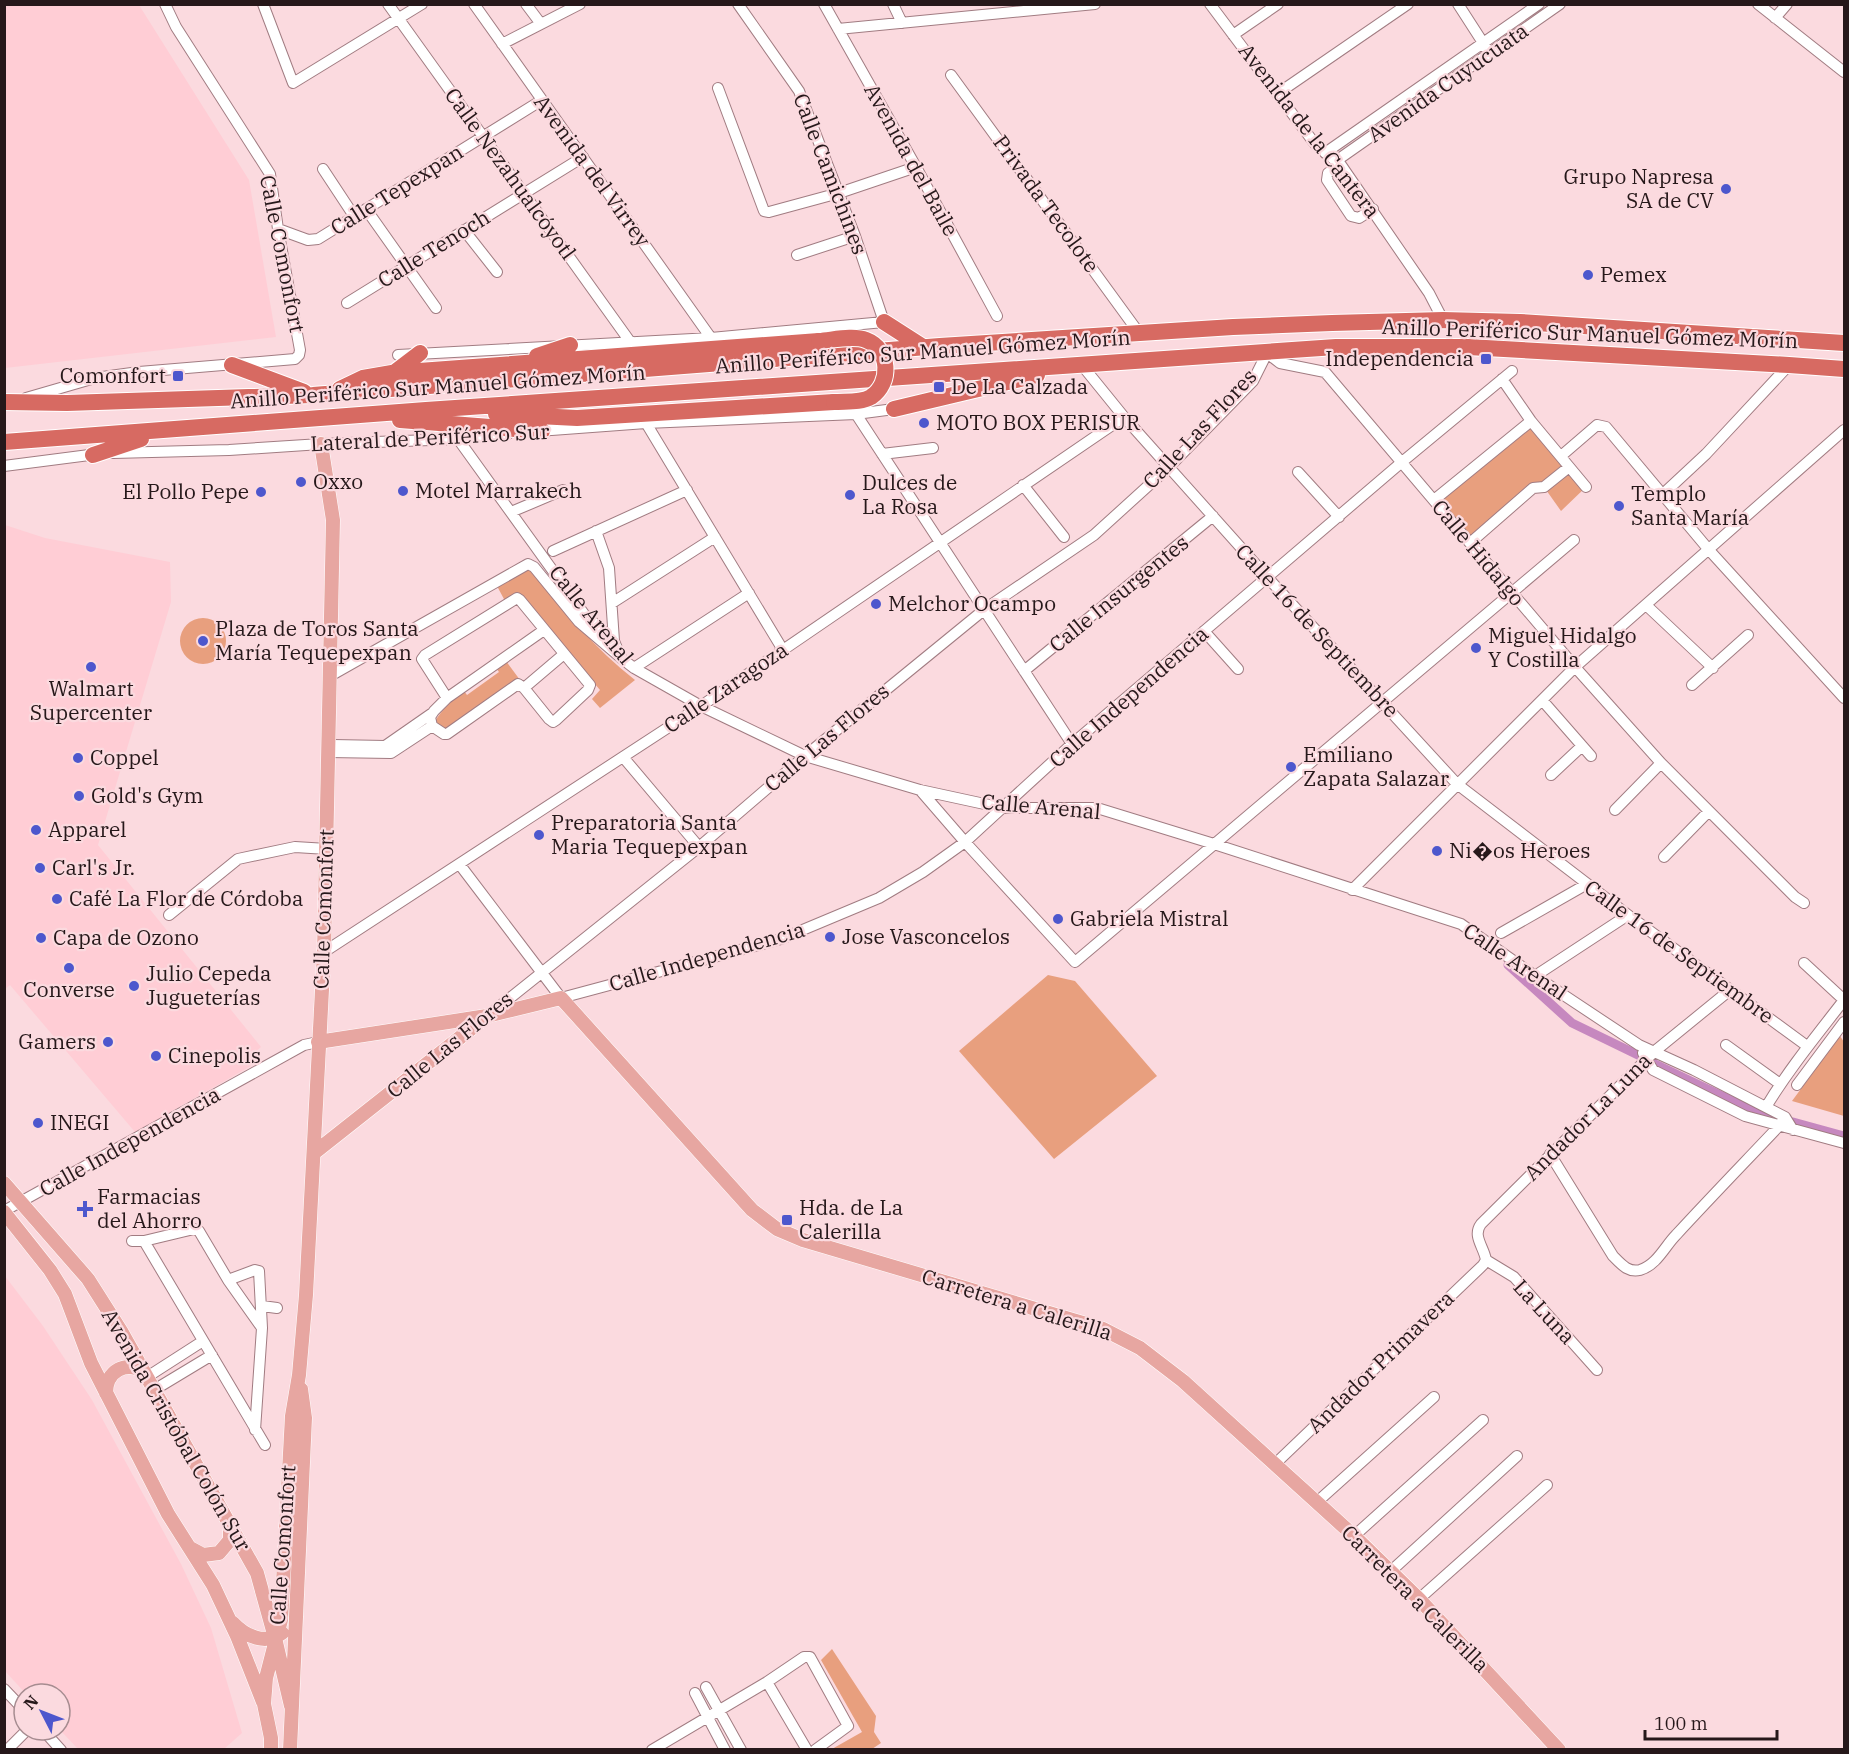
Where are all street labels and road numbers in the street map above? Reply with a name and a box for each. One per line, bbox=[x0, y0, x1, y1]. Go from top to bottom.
street label: Avenida Cuyucuata bbox=[1362, 16, 1533, 148]
street label: Avenida de la Cantera bbox=[1233, 37, 1387, 224]
street label: Avenida del Baile bbox=[858, 78, 965, 241]
street label: Calle Nezahualcóyotl bbox=[439, 82, 583, 265]
street label: Avenida del Virrey bbox=[528, 89, 658, 253]
street label: Calle Camichines bbox=[787, 89, 875, 258]
street label: Privada Tecolote bbox=[987, 129, 1106, 278]
street label: Calle Tepexpan bbox=[325, 137, 468, 241]
street label: Calle Comonfort bbox=[254, 173, 312, 335]
street label: Calle Tenoch bbox=[372, 203, 495, 294]
street label: Anillo Periférico Sur Manuel Gómez Morín bbox=[1381, 312, 1799, 354]
street label: Anillo Periférico Sur Manuel Gómez Morín bbox=[714, 323, 1132, 379]
street label: Anillo Periférico Sur Manuel Gómez Morín bbox=[229, 358, 647, 414]
street label: Calle Las Flores bbox=[1136, 362, 1262, 494]
street label: Lateral de Periférico Sur bbox=[310, 417, 551, 457]
street label: Calle Hidalgo bbox=[1426, 493, 1531, 611]
street label: Calle Insurgentes bbox=[1043, 528, 1194, 658]
street label: Calle 16 de Septiembre bbox=[1230, 538, 1406, 723]
street label: Calle Arenal bbox=[543, 559, 640, 670]
street label: Calle Independencia bbox=[1043, 619, 1214, 773]
street label: Calle Zaragoza bbox=[658, 635, 793, 739]
street label: Calle Las Flores bbox=[758, 677, 895, 798]
street label: Calle Arenal bbox=[980, 787, 1102, 825]
street label: Calle Comonfort bbox=[306, 829, 340, 989]
street label: Calle 16 de Septiembre bbox=[1579, 873, 1780, 1029]
street label: Calle Independencia bbox=[606, 915, 808, 997]
street label: Calle Arenal bbox=[1458, 916, 1573, 1006]
street label: Calle Las Flores bbox=[380, 985, 518, 1104]
street label: Andador La Luna bbox=[1517, 1046, 1657, 1186]
street label: Calle Independencia bbox=[34, 1080, 225, 1202]
street label: Carretera a Calerilla bbox=[919, 1262, 1116, 1346]
street label: La Luna bbox=[1508, 1273, 1582, 1350]
street label: Andador Primavera bbox=[1301, 1284, 1460, 1439]
street label: Avenida Cristóbal Colón Sur bbox=[96, 1303, 258, 1556]
street label: Calle Comonfort bbox=[262, 1464, 302, 1626]
street label: Carretera a Calerilla bbox=[1336, 1518, 1496, 1678]

